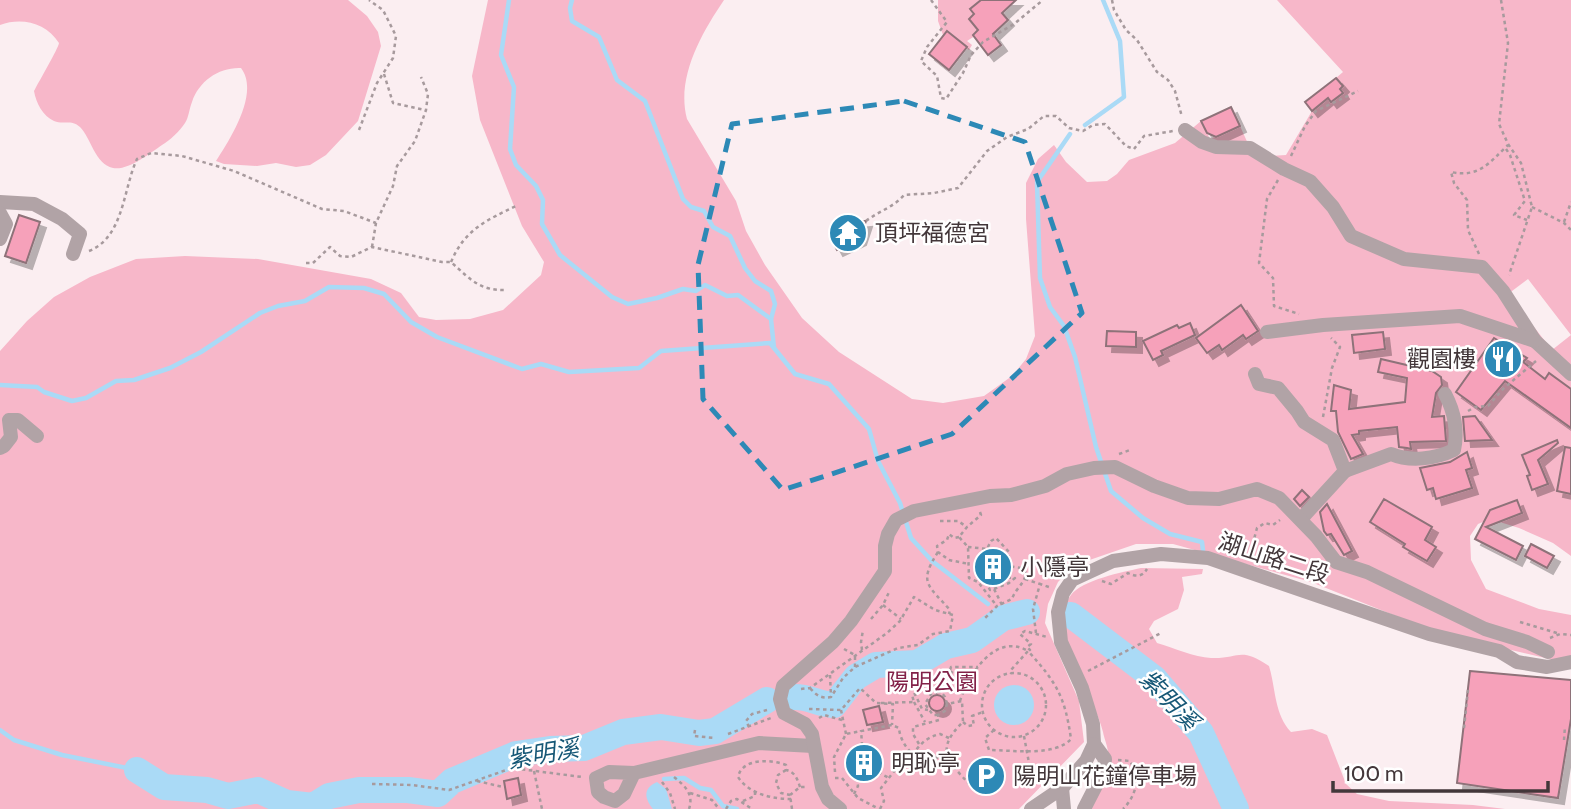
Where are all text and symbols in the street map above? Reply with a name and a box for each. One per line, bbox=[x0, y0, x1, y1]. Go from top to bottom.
temple icon: 頂坪福德宮 bbox=[827, 212, 869, 254]
place label: 頂坪福德宮 bbox=[875, 219, 990, 247]
restaurant icon: 觀園樓 bbox=[1482, 338, 1524, 380]
place label: 觀園樓 bbox=[1407, 345, 1476, 373]
street label: 湖山路二段 bbox=[1215, 527, 1333, 589]
building icon: 小隱亭 bbox=[972, 546, 1014, 588]
place label: 小隱亭 bbox=[1020, 553, 1089, 581]
water label: 紫明溪 bbox=[1134, 664, 1207, 738]
park label: 陽明公園 bbox=[886, 668, 978, 696]
water label: 紫明溪 bbox=[505, 732, 584, 774]
building icon: 明恥亭 bbox=[843, 742, 885, 784]
place label: 明恥亭 bbox=[891, 749, 960, 777]
scale bar bbox=[1333, 750, 1548, 794]
parking icon: 陽明山花鐘停車場 bbox=[965, 755, 1007, 797]
text: 100 m bbox=[1344, 761, 1403, 786]
place label: 陽明山花鐘停車場 bbox=[1013, 762, 1197, 790]

